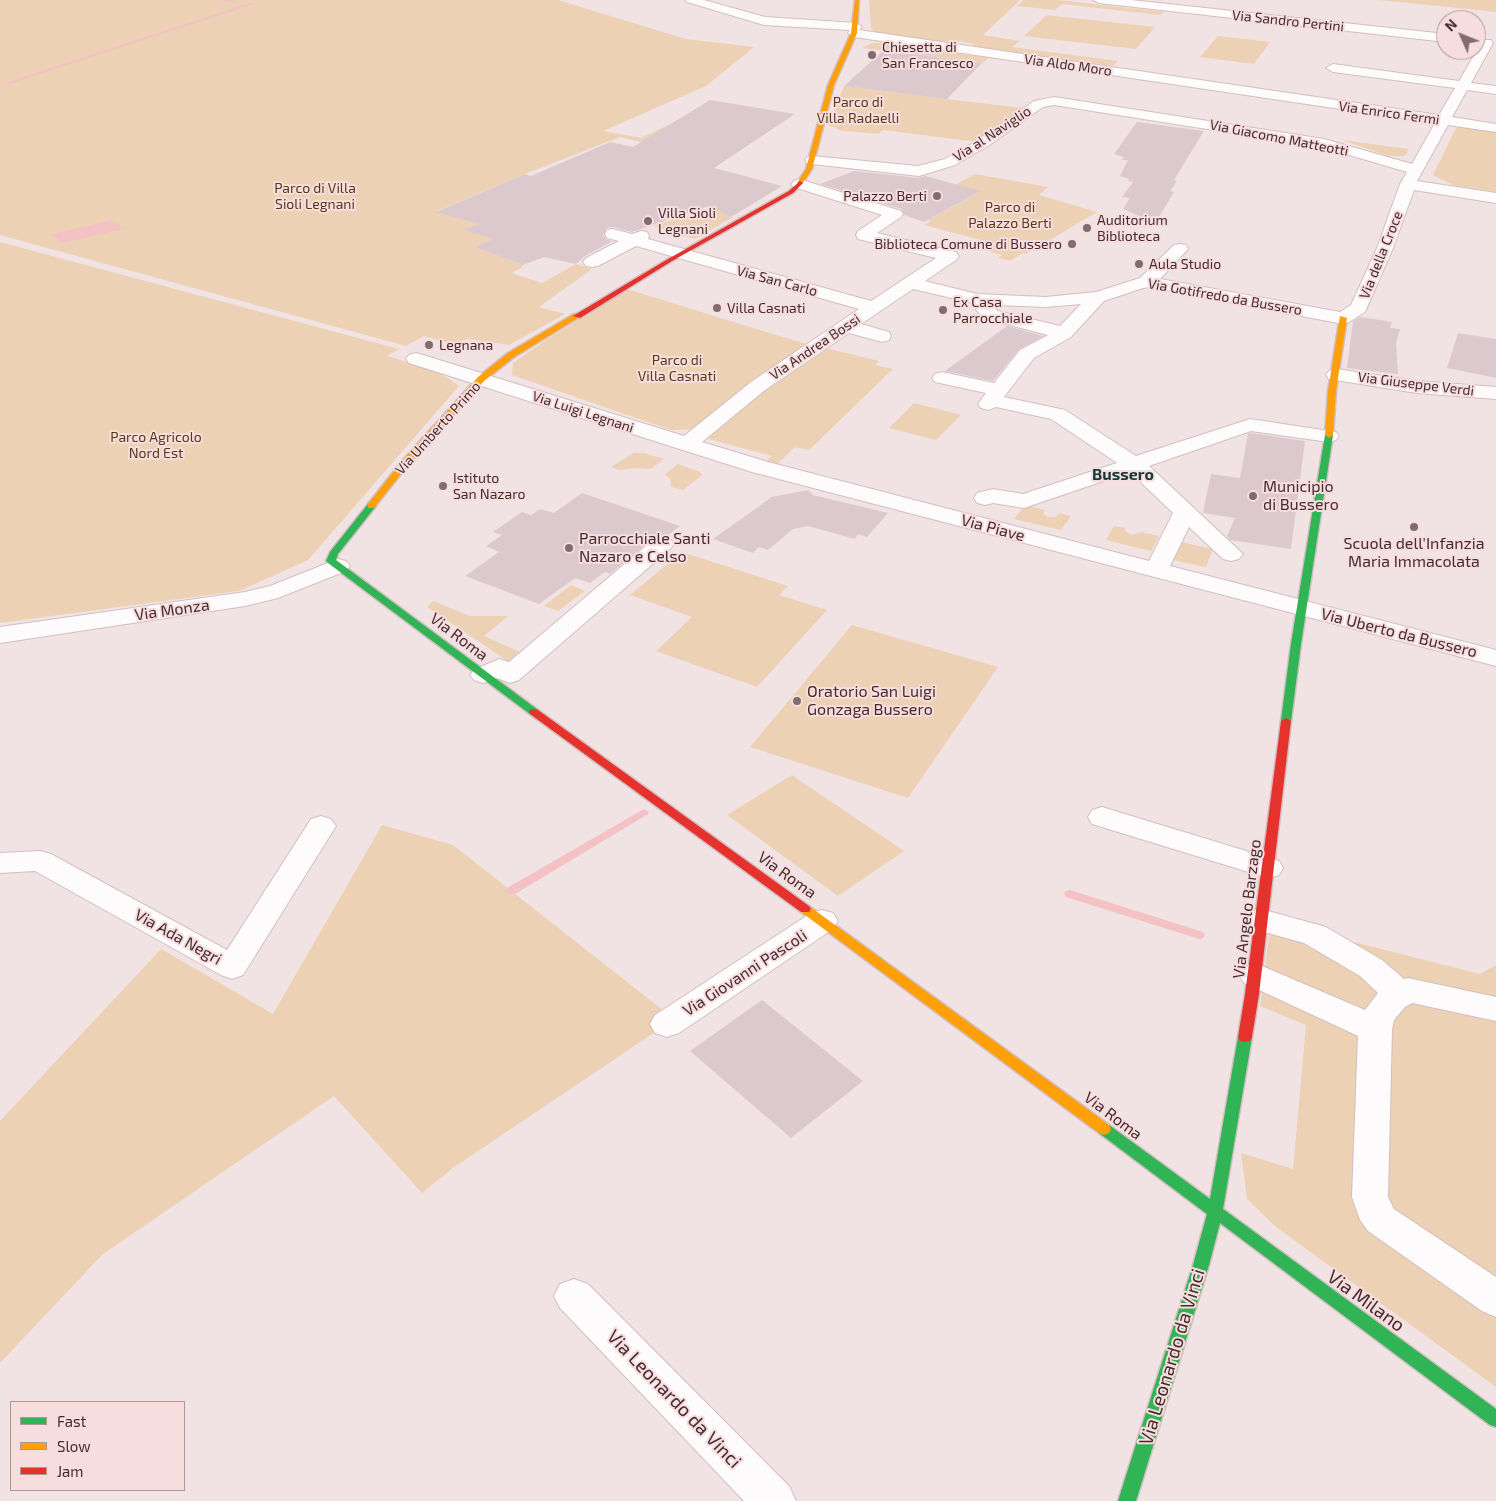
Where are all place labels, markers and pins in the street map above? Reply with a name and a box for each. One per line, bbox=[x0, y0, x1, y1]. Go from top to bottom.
place label: Chiesetta di San Francesco bbox=[882, 39, 974, 72]
marker: Chiesetta di San Francesco bbox=[866, 49, 878, 61]
place label: Palazzo Berti bbox=[843, 188, 927, 204]
marker: Palazzo Berti bbox=[931, 190, 943, 202]
place label: Villa Sioli Legnani bbox=[658, 205, 716, 238]
place label: Auditorium Biblioteca bbox=[1097, 212, 1168, 244]
marker: Villa Sioli Legnani bbox=[642, 215, 654, 227]
marker: Auditorium Biblioteca bbox=[1081, 222, 1093, 234]
place label: Biblioteca Comune di Bussero bbox=[874, 236, 1062, 252]
marker: Biblioteca Comune di Bussero bbox=[1066, 238, 1078, 250]
place label: Aula Studio bbox=[1149, 256, 1221, 272]
marker: Aula Studio bbox=[1133, 258, 1145, 270]
place label: Ex Casa Parrocchiale bbox=[953, 294, 1032, 326]
place label: Villa Casnati bbox=[727, 300, 806, 316]
marker: Villa Casnati bbox=[711, 302, 723, 314]
marker: Ex Casa Parrocchiale bbox=[937, 304, 949, 316]
place label: Legnana bbox=[439, 337, 493, 353]
marker: Legnana bbox=[423, 339, 435, 351]
place label: Istituto San Nazaro bbox=[453, 470, 526, 502]
place label: Municipio di Bussero bbox=[1263, 477, 1339, 515]
marker: Istituto San Nazaro bbox=[437, 480, 449, 492]
marker: Municipio di Bussero bbox=[1247, 490, 1259, 502]
marker: Scuola dell'Infanzia Maria Immacolata bbox=[1408, 521, 1420, 533]
place label: Parrocchiale Santi Nazaro e Celso bbox=[579, 529, 710, 567]
place label: Scuola dell'Infanzia Maria Immacolata bbox=[1344, 534, 1484, 572]
marker: Parrocchiale Santi Nazaro e Celso bbox=[563, 542, 575, 554]
place label: Oratorio San Luigi Gonzaga Bussero bbox=[807, 682, 936, 720]
marker: Oratorio San Luigi Gonzaga Bussero bbox=[791, 695, 803, 707]

